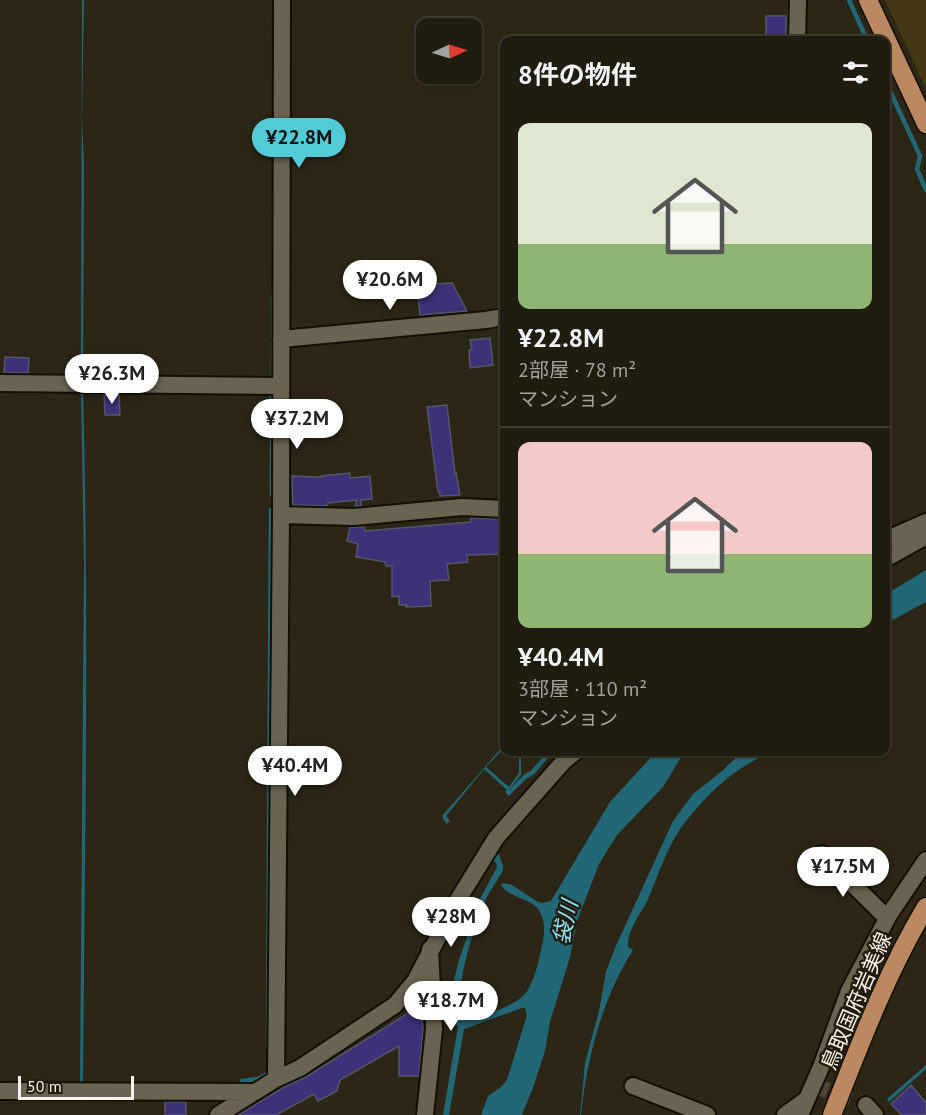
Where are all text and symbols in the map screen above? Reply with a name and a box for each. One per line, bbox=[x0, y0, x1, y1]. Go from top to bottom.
north arrow bbox=[416, 18, 482, 84]
map controls bbox=[416, 18, 482, 84]
icon: filters bbox=[839, 56, 872, 89]
text: 8件の物件 bbox=[518, 58, 637, 91]
pin: ¥22.8M bbox=[250, 118, 348, 169]
text: ¥22.8M bbox=[266, 124, 332, 150]
icon: home bbox=[641, 162, 749, 270]
pin: ¥20.6M bbox=[341, 260, 439, 311]
text: ¥20.6M bbox=[357, 266, 423, 292]
text: ¥22.8M bbox=[518, 321, 604, 354]
pin: ¥26.3M bbox=[63, 354, 161, 405]
text: 2部屋 · 78 m² bbox=[518, 357, 636, 383]
text: ¥26.3M bbox=[79, 360, 145, 386]
text: マンション bbox=[518, 386, 618, 412]
pin: ¥37.2M bbox=[248, 399, 346, 450]
text: ¥37.2M bbox=[265, 405, 329, 431]
icon: home bbox=[641, 481, 749, 589]
text: ¥40.4M bbox=[518, 640, 604, 673]
text: 3部屋 · 110 m² bbox=[518, 676, 647, 702]
text: マンション bbox=[518, 705, 618, 731]
pin: ¥40.4M bbox=[246, 746, 344, 797]
text: ¥40.4M bbox=[262, 752, 328, 778]
pin: ¥17.5M bbox=[794, 847, 892, 898]
text: ¥17.5M bbox=[811, 853, 875, 879]
water label: 袋川 bbox=[546, 895, 584, 947]
pin: ¥28M bbox=[415, 897, 487, 948]
text: ¥28M bbox=[426, 903, 476, 929]
street label: 鳥取国府岩美線 bbox=[815, 928, 897, 1074]
pin: ¥18.7M bbox=[402, 981, 500, 1032]
text: ¥18.7M bbox=[418, 987, 484, 1013]
scale bar bbox=[18, 1073, 134, 1100]
text: 50 m bbox=[27, 1076, 62, 1096]

